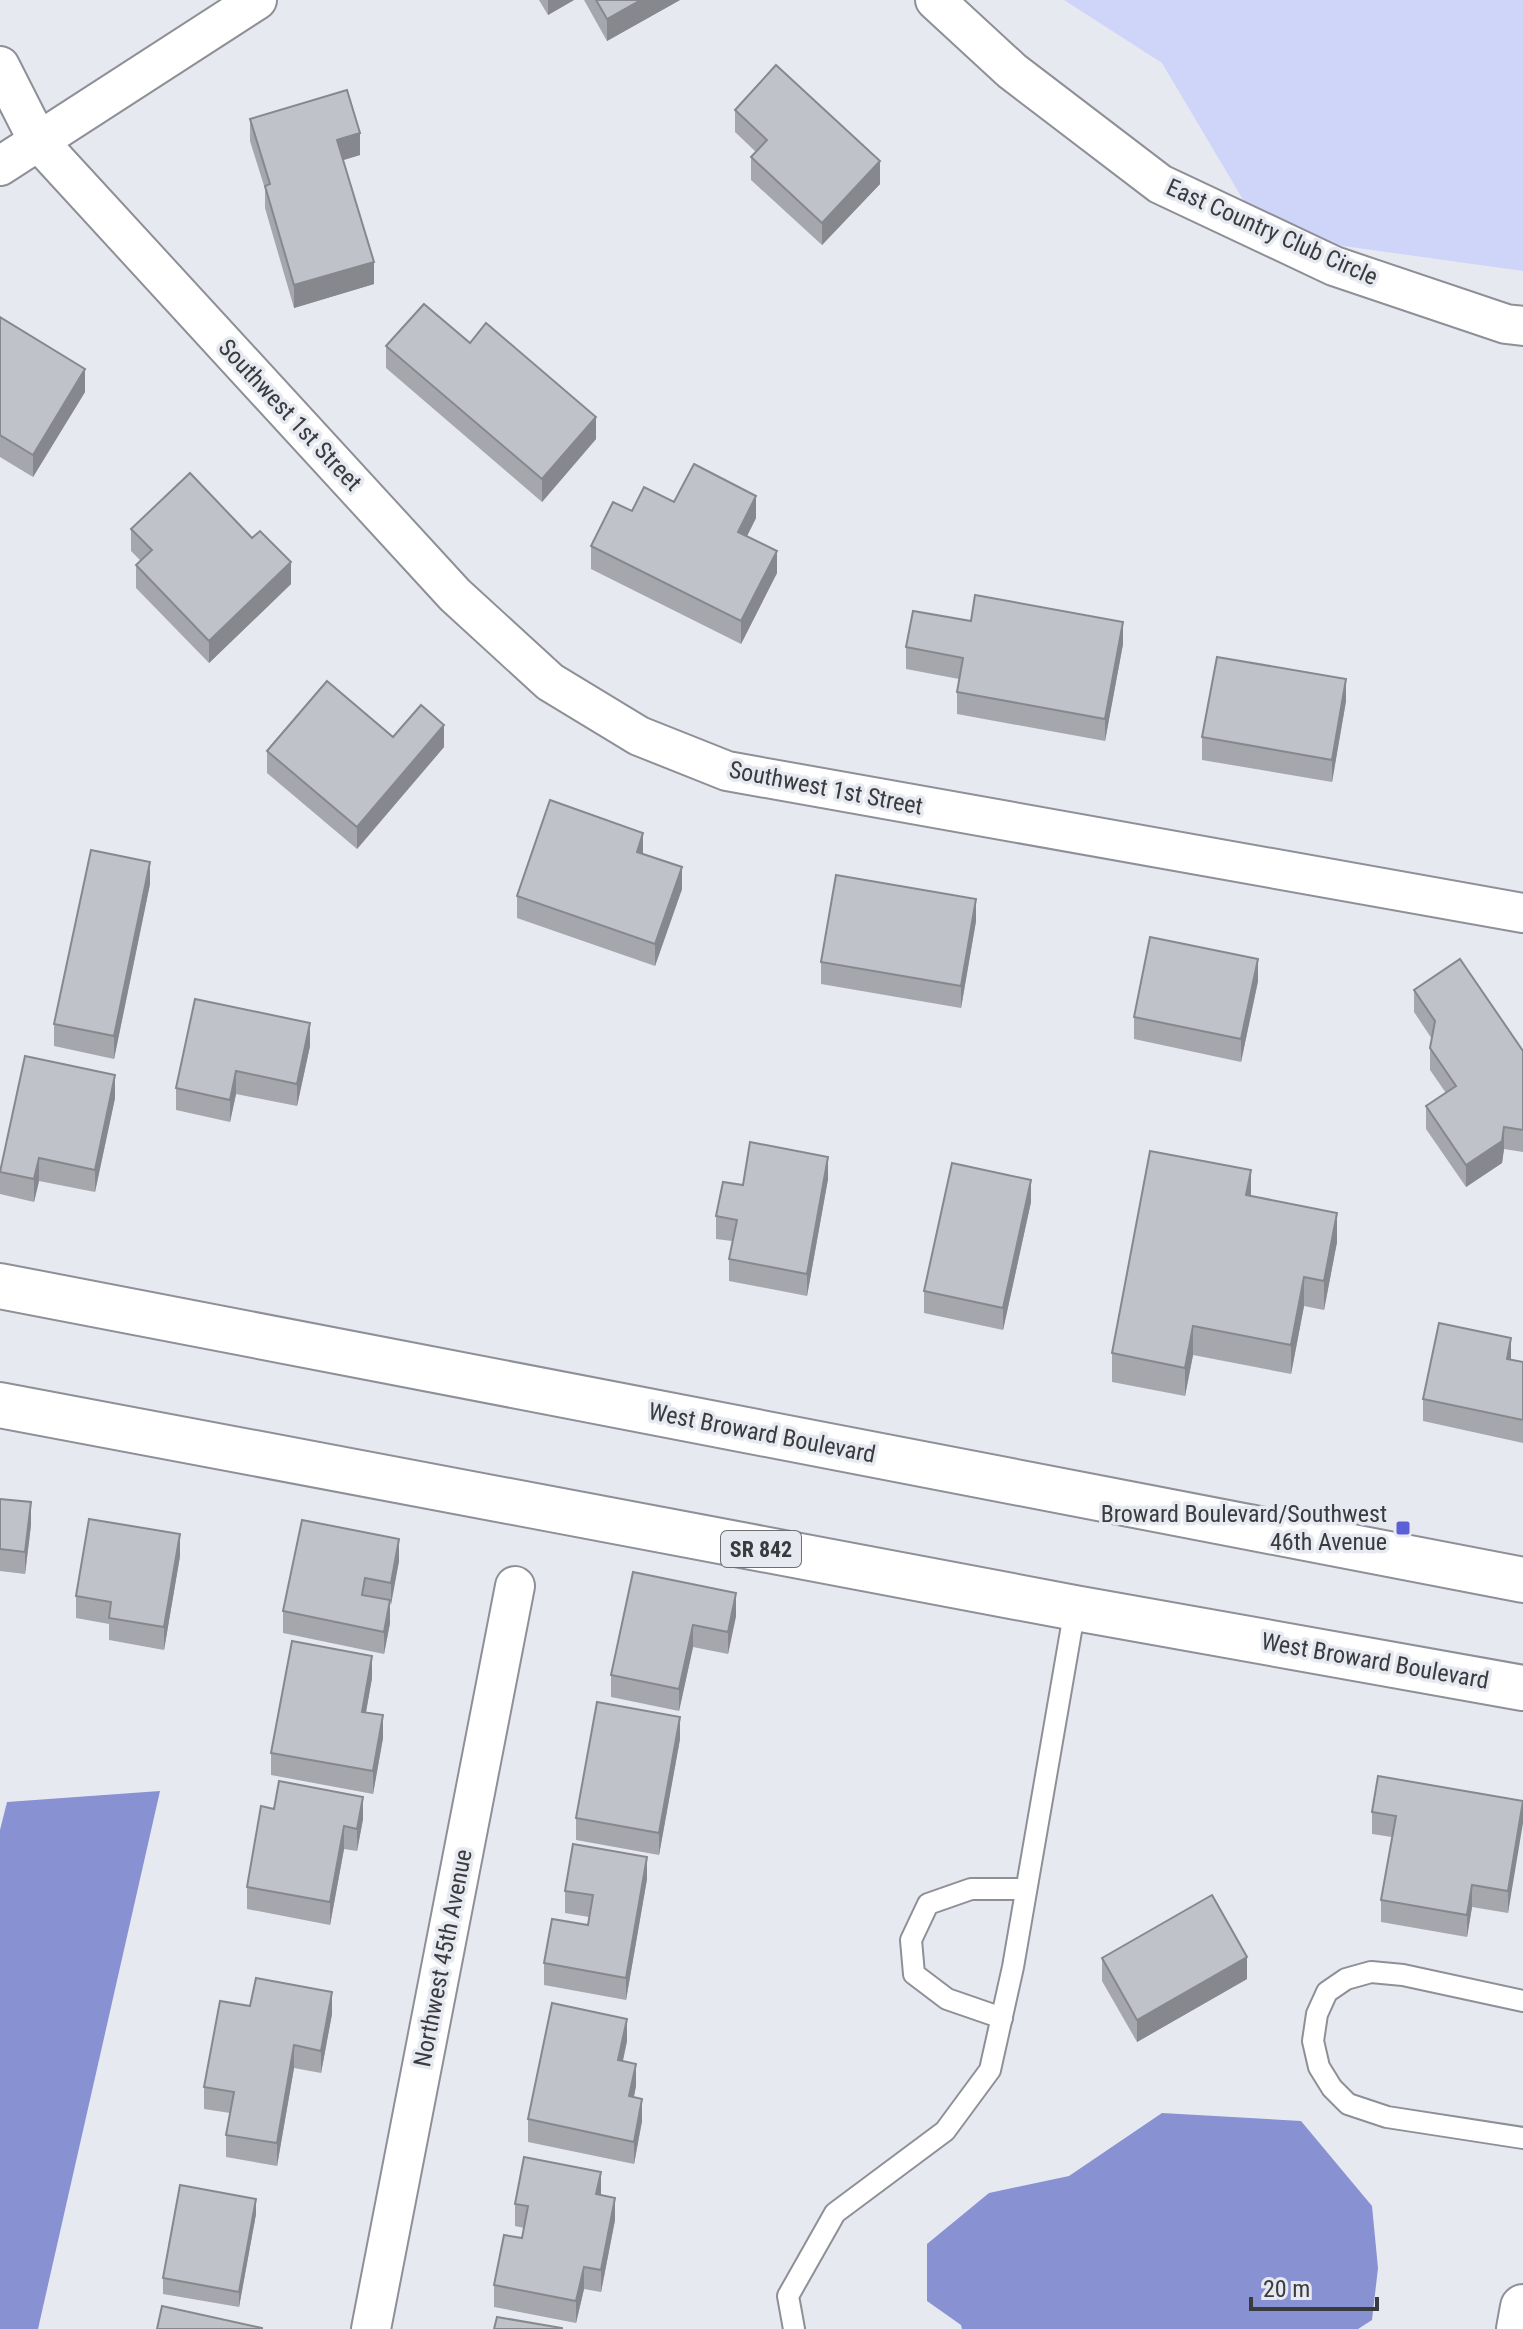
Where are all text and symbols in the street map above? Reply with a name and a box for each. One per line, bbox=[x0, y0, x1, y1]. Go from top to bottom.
street label: East Country Club Circle bbox=[1162, 173, 1382, 291]
street label: Southwest 1st Street bbox=[213, 333, 367, 497]
street label: Southwest 1st Street bbox=[727, 755, 925, 821]
street label: West Broward Boulevard bbox=[646, 1397, 878, 1469]
place label: Broward Boulevard/Southwest 46th Avenue bbox=[1101, 1500, 1387, 1556]
marker: Broward Boulevard/Southwest 46th Avenue bbox=[1394, 1519, 1412, 1537]
road number: SR 842 bbox=[721, 1531, 801, 1567]
street label: West Broward Boulevard bbox=[1259, 1627, 1491, 1695]
street label: Northwest 45th Avenue bbox=[408, 1847, 478, 2069]
scale bar bbox=[1251, 2261, 1377, 2311]
text: 20 m bbox=[1263, 2275, 1310, 2303]

